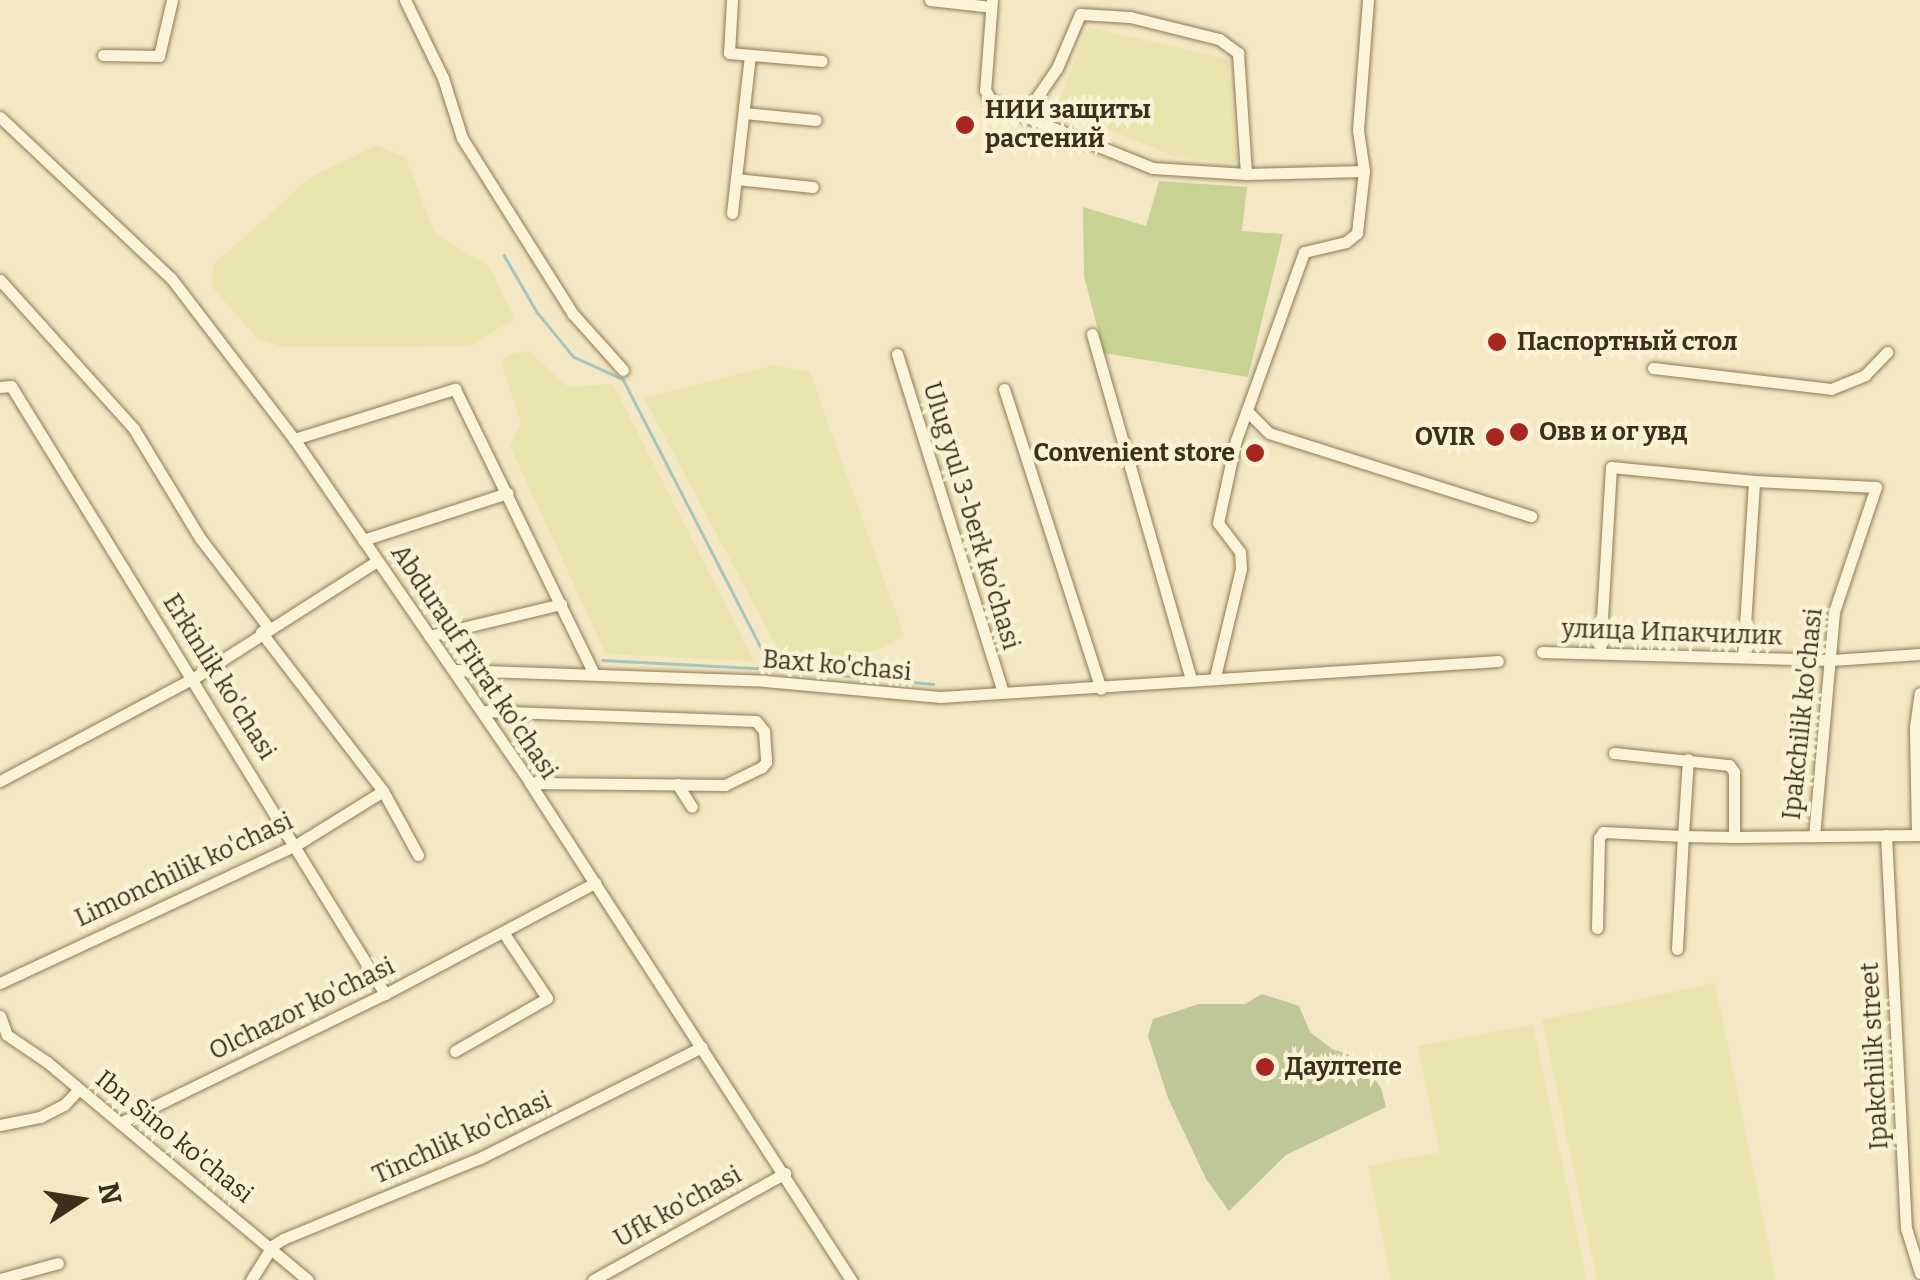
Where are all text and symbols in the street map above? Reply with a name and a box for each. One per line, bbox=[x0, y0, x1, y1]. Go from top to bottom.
place label: НИИ защиты растений bbox=[985, 96, 1151, 155]
marker: НИИ защиты растений bbox=[954, 114, 976, 136]
place label: Паспортный стол bbox=[1517, 327, 1737, 357]
marker: Паспортный стол bbox=[1486, 331, 1508, 353]
street label: Ulug yul 3-berk ko'chasi bbox=[916, 379, 1026, 653]
place label: Овв и ог увд bbox=[1539, 417, 1687, 447]
marker: Овв и ог увд bbox=[1508, 421, 1530, 443]
place label: OVIR bbox=[1415, 422, 1475, 452]
marker: OVIR bbox=[1484, 426, 1506, 448]
place label: Convenient store bbox=[1033, 438, 1235, 468]
marker: Convenient store bbox=[1244, 442, 1266, 464]
street label: Abdurauf Fitrat ko'chasi bbox=[384, 539, 564, 785]
street label: Erkinlik ko'chasi bbox=[156, 589, 282, 765]
street label: Ipakchilik ko'chasi bbox=[1777, 607, 1829, 821]
street label: улица Ипакчилик bbox=[1561, 614, 1783, 652]
street label: Baxt ko'chasi bbox=[761, 645, 913, 687]
street label: Limonchilik ko'chasi bbox=[70, 806, 298, 934]
street label: Olchazor ko'chasi bbox=[204, 951, 400, 1067]
street label: Ipakchilik street bbox=[1855, 961, 1895, 1151]
place label: Даултепе bbox=[1285, 1052, 1402, 1082]
marker: Даултепе bbox=[1254, 1056, 1276, 1078]
street label: Ibn Sino ko'chasi bbox=[89, 1064, 259, 1210]
street label: Tinchlik ko'chasi bbox=[368, 1085, 556, 1191]
north arrow bbox=[30, 1150, 130, 1250]
street label: Ufk ko'chasi bbox=[609, 1160, 747, 1254]
text: N bbox=[91, 1180, 128, 1208]

